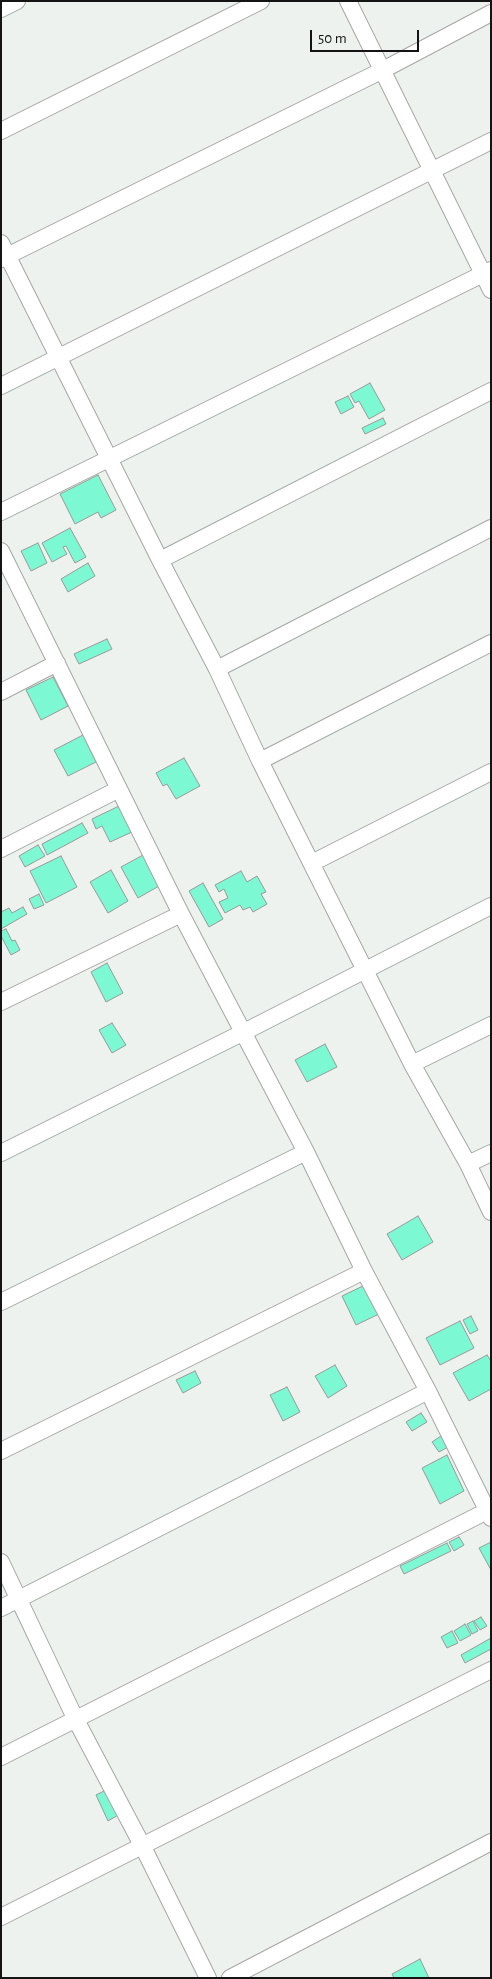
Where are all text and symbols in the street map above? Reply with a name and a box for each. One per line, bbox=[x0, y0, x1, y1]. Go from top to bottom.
scale bar bbox=[312, 20, 421, 52]
text: 50 m bbox=[318, 31, 347, 46]

